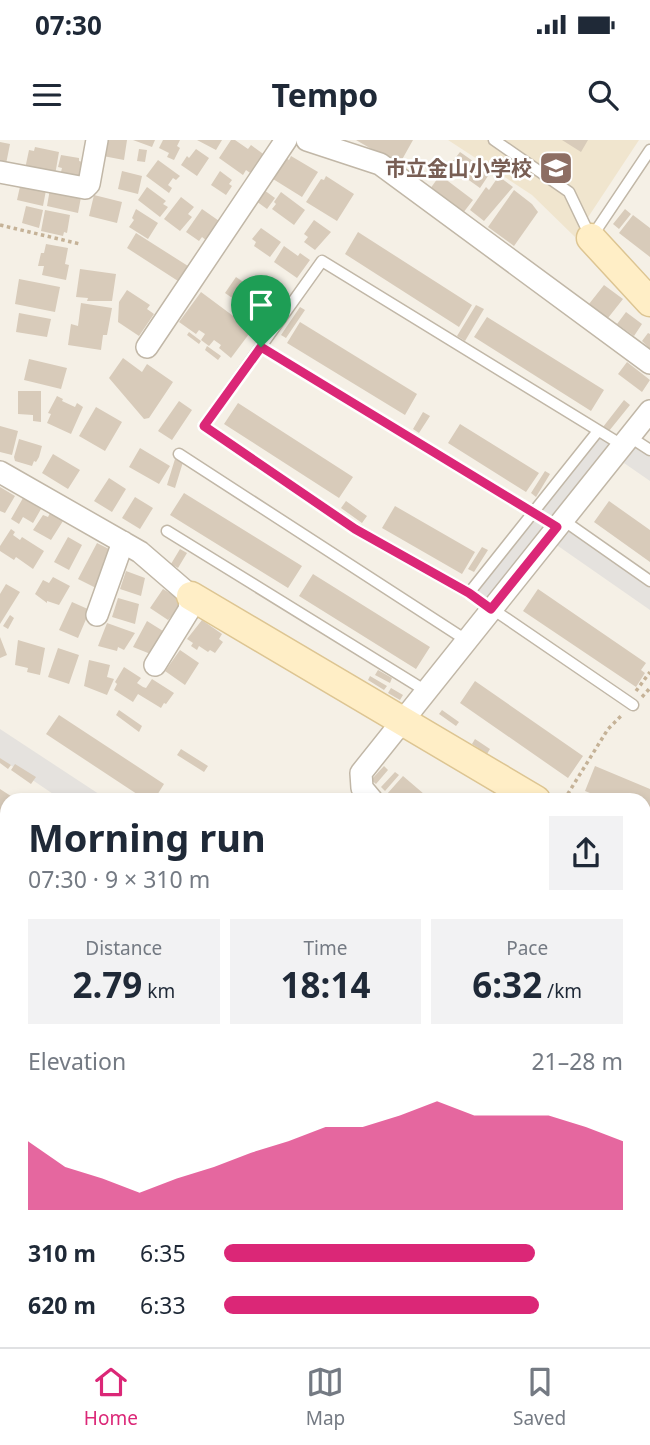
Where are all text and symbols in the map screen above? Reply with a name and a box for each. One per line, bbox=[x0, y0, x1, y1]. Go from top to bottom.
text: 07:30 bbox=[35, 7, 102, 43]
text: Tempo bbox=[272, 73, 378, 116]
icon: menu bbox=[28, 76, 66, 114]
icon: search bbox=[584, 76, 622, 114]
school or university icon: 市立金山小学校 bbox=[537, 149, 575, 187]
place label: 市立金山小学校 bbox=[385, 154, 532, 182]
pin bbox=[231, 275, 291, 347]
icon: arrive bbox=[242, 286, 280, 324]
text: Morning run bbox=[28, 811, 266, 863]
button: share bbox=[549, 816, 623, 890]
text: 07:30 · 9 × 310 m bbox=[28, 863, 210, 895]
text: Distance bbox=[85, 935, 162, 961]
text: Time bbox=[304, 935, 347, 961]
text: Pace bbox=[506, 935, 548, 961]
text: 2.79 bbox=[72, 961, 142, 1008]
text: 18:14 bbox=[281, 961, 370, 1008]
text: 6:32 bbox=[472, 961, 542, 1008]
text: km bbox=[142, 978, 175, 1004]
text: /km bbox=[542, 978, 582, 1004]
text: Elevation bbox=[28, 1045, 126, 1077]
text: 21–28 m bbox=[531, 1045, 623, 1077]
text: 310 m bbox=[28, 1237, 96, 1269]
text: 6:35 bbox=[140, 1237, 186, 1269]
text: 620 m bbox=[28, 1289, 96, 1321]
text: 6:33 bbox=[140, 1289, 186, 1321]
tab: Home bbox=[84, 1363, 138, 1431]
tab: Map bbox=[306, 1363, 345, 1431]
tab: Saved bbox=[513, 1363, 566, 1431]

